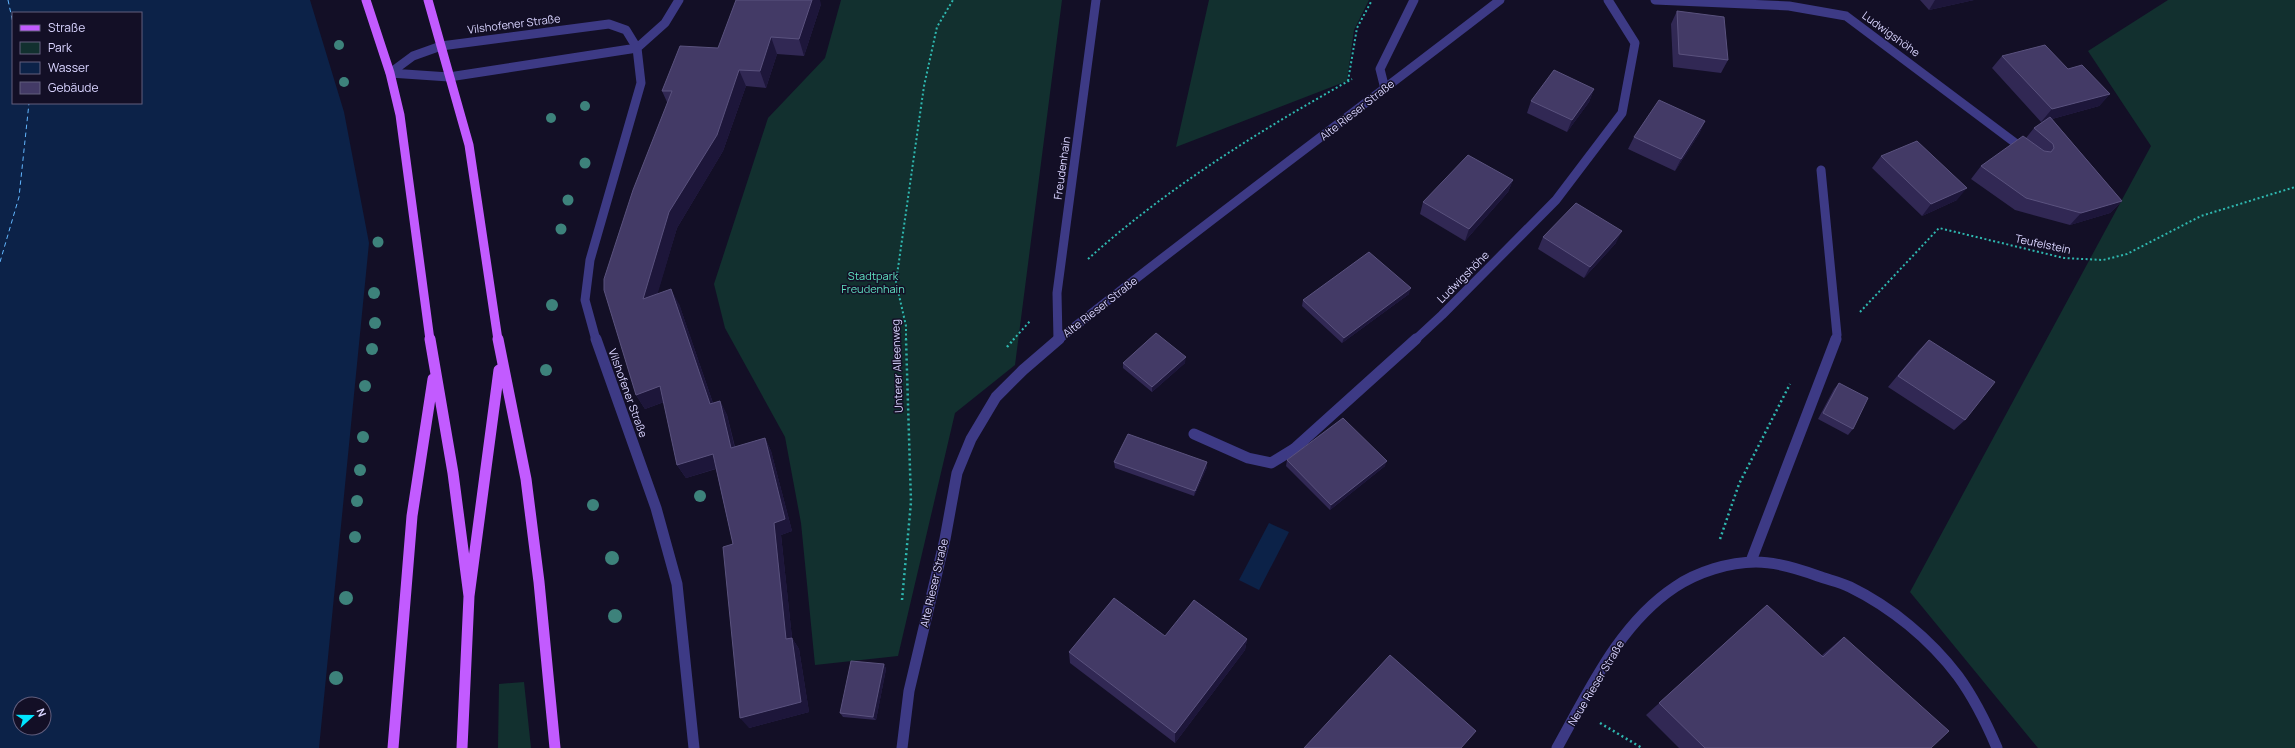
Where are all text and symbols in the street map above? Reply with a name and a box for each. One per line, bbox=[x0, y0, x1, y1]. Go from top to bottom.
street label: Ludwigshöhe bbox=[1859, 8, 1924, 60]
street label: Vilshofener Straße bbox=[467, 10, 562, 37]
legend bbox=[12, 12, 142, 104]
text: Straße bbox=[48, 19, 85, 36]
text: Park bbox=[48, 39, 73, 56]
text: Wasser bbox=[48, 59, 90, 76]
street label: Alte Rieser Straße bbox=[1316, 75, 1397, 143]
text: Gebäude bbox=[48, 79, 99, 96]
street label: Freudenhain bbox=[1050, 135, 1073, 200]
street label: Teufelstein bbox=[2014, 230, 2072, 257]
street label: Ludwigshöhe bbox=[1433, 247, 1492, 306]
park label: Stadtpark Freudenhain bbox=[841, 268, 905, 296]
street label: Alte Rieser Straße bbox=[1059, 272, 1140, 340]
street label: Unterer Alleenweg bbox=[887, 319, 906, 413]
street label: Vilshofener Straße bbox=[605, 346, 652, 440]
street label: Alte Rieser Straße bbox=[916, 536, 951, 629]
street label: Neue Rieser Straße bbox=[1564, 637, 1627, 728]
north arrow bbox=[12, 696, 52, 736]
text: N bbox=[33, 706, 50, 719]

